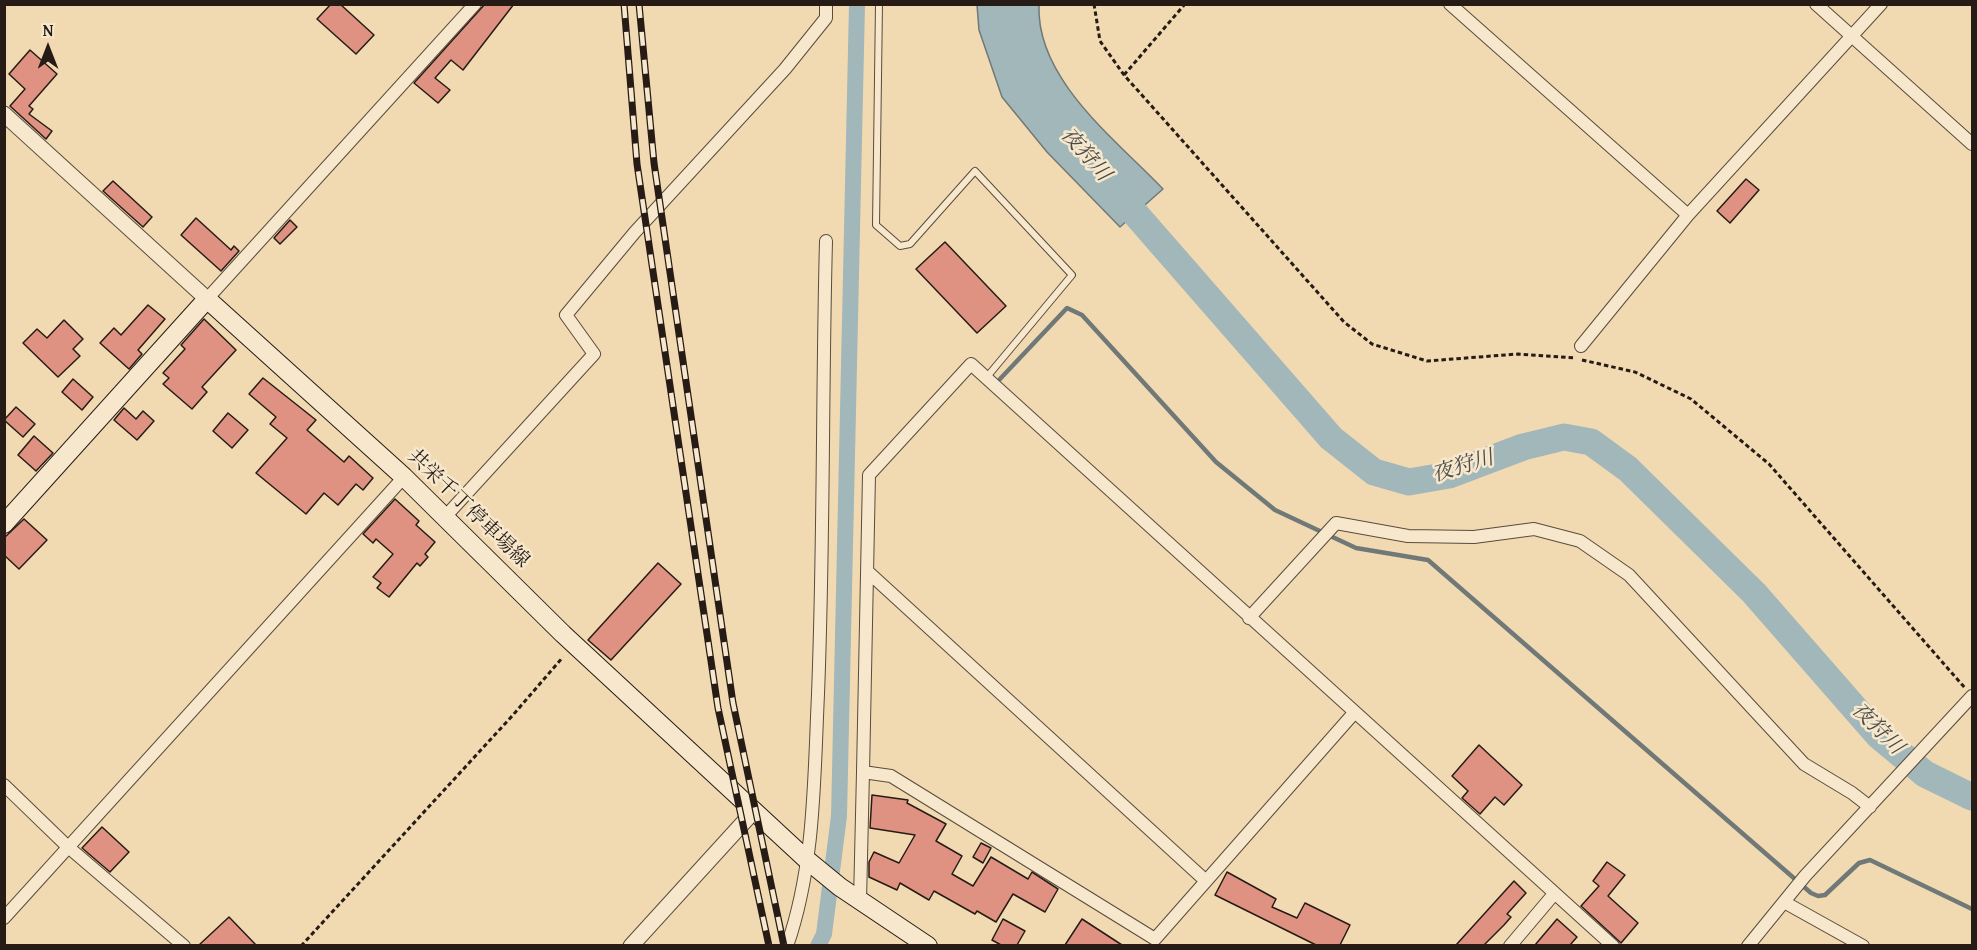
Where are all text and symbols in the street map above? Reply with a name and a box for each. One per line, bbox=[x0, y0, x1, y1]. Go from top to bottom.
north arrow bbox=[18, 18, 78, 78]
text: N bbox=[43, 18, 53, 42]
water label: 夜狩川 bbox=[1055, 123, 1115, 187]
street label: 共栄千丁停車場線 bbox=[402, 445, 534, 573]
water label: 夜狩川 bbox=[1429, 446, 1497, 488]
water label: 夜狩川 bbox=[1846, 698, 1908, 760]

